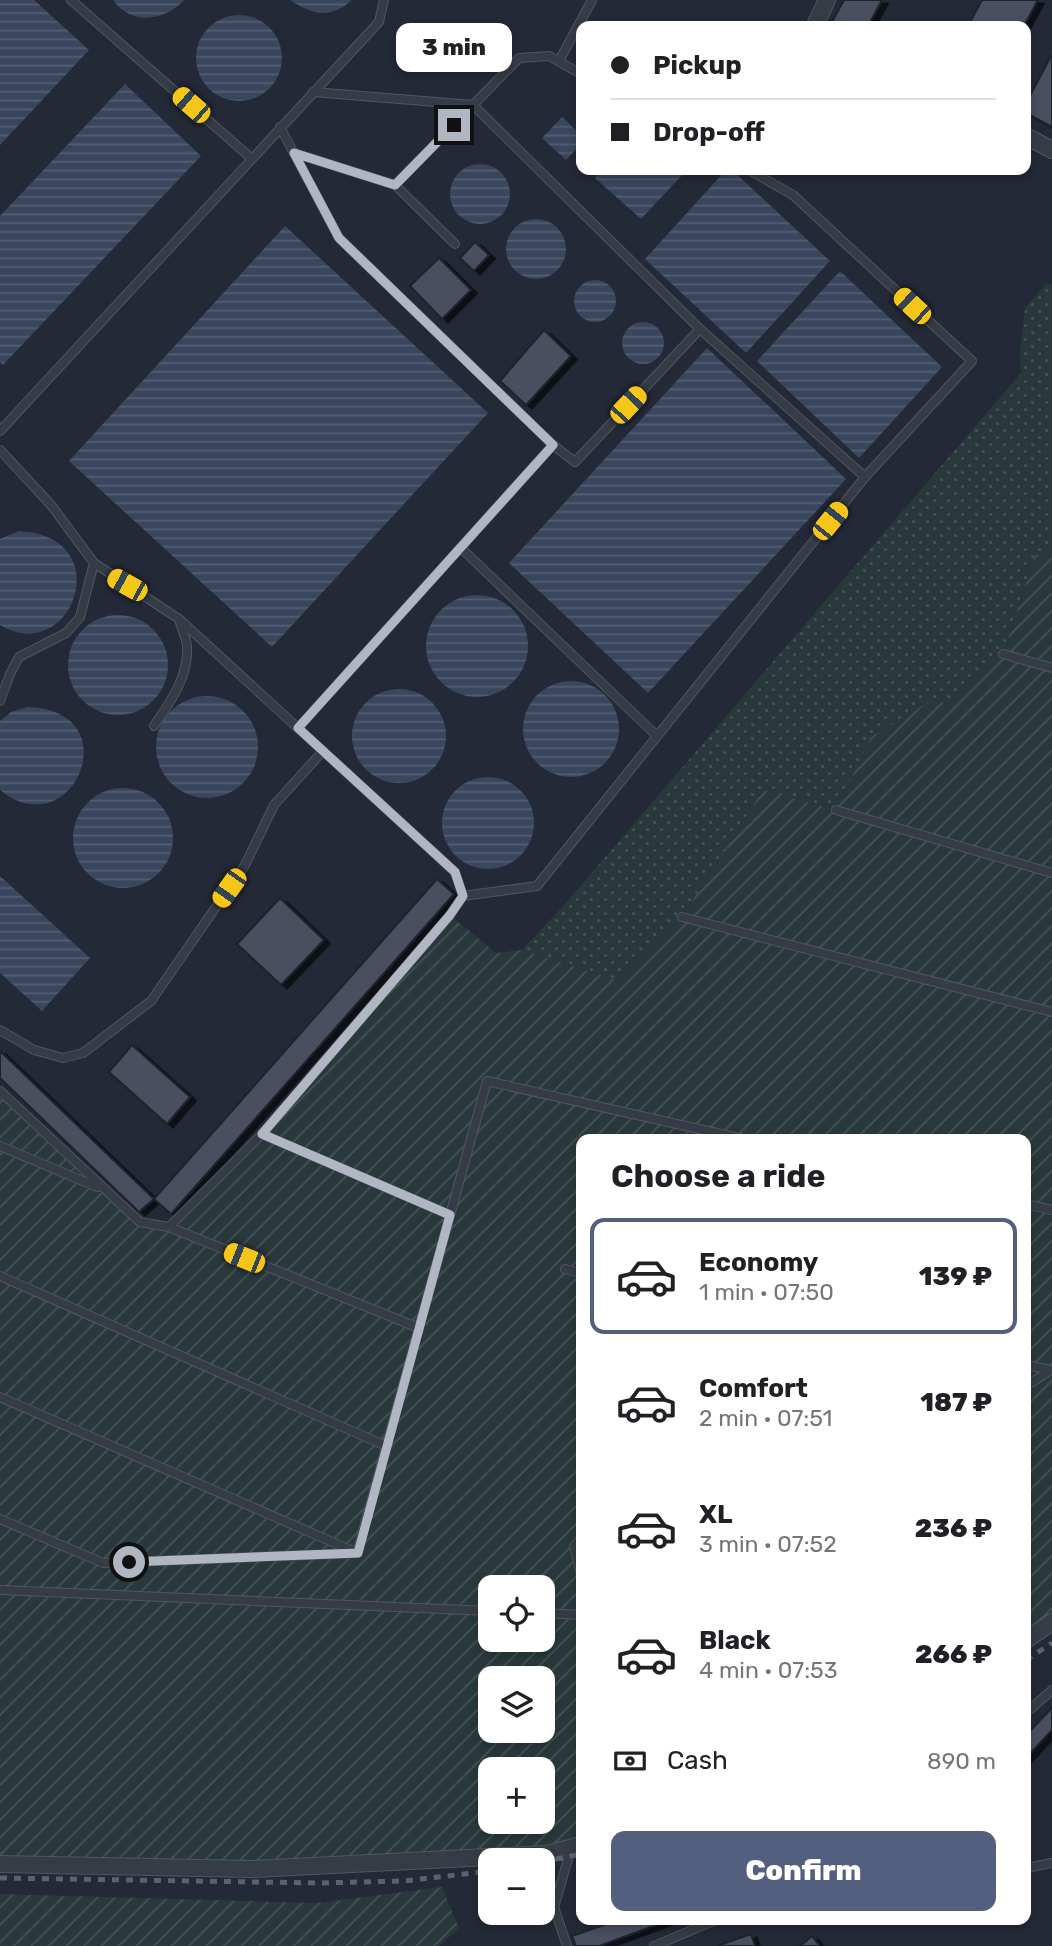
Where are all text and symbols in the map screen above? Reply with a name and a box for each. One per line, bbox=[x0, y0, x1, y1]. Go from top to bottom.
callout: 3 min bbox=[396, 24, 512, 72]
text: 3 min bbox=[422, 33, 486, 61]
text: Pickup bbox=[653, 50, 742, 81]
car bbox=[169, 83, 214, 127]
route end bbox=[438, 109, 470, 141]
text: Drop-off bbox=[653, 117, 765, 148]
car bbox=[890, 284, 935, 328]
car bbox=[606, 382, 651, 428]
car bbox=[809, 498, 852, 544]
car bbox=[104, 566, 151, 604]
car bbox=[209, 865, 250, 911]
text: Choose a ride bbox=[611, 1157, 825, 1195]
car bbox=[221, 1240, 268, 1276]
icon: car bbox=[615, 1245, 678, 1308]
text: Economy bbox=[699, 1247, 818, 1278]
text: 139 ₽ bbox=[919, 1261, 992, 1292]
text: 1 min · 07:50 bbox=[699, 1278, 834, 1306]
icon: car bbox=[615, 1371, 678, 1434]
text: Comfort bbox=[699, 1373, 808, 1404]
text: 187 ₽ bbox=[920, 1387, 992, 1418]
text: 2 min · 07:51 bbox=[699, 1404, 832, 1432]
icon: car bbox=[615, 1497, 678, 1560]
text: XL bbox=[699, 1499, 732, 1530]
text: 236 ₽ bbox=[915, 1513, 992, 1544]
text: 3 min · 07:52 bbox=[699, 1530, 837, 1558]
route start bbox=[113, 1546, 145, 1578]
map controls bbox=[478, 1575, 555, 1925]
button: locate bbox=[478, 1575, 555, 1652]
icon: car bbox=[615, 1623, 678, 1686]
text: Black bbox=[699, 1625, 771, 1656]
text: 266 ₽ bbox=[915, 1639, 992, 1670]
text: 4 min · 07:53 bbox=[699, 1656, 838, 1684]
button: layers bbox=[478, 1666, 555, 1743]
icon: cash bbox=[611, 1742, 649, 1780]
text: Cash bbox=[667, 1745, 728, 1776]
text: 890 m bbox=[927, 1747, 996, 1775]
button: + bbox=[478, 1757, 555, 1834]
button: Confirm bbox=[611, 1831, 996, 1911]
button: − bbox=[478, 1848, 555, 1925]

